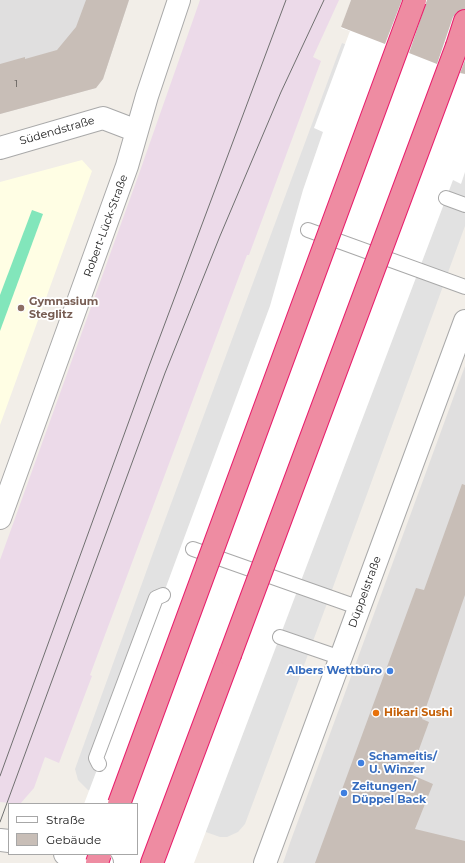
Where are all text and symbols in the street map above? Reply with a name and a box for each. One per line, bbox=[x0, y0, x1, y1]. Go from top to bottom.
house number: 1 bbox=[14, 79, 18, 89]
street label: Südendstraße bbox=[18, 114, 96, 148]
street label: Robert-Lück-Straße bbox=[81, 173, 131, 279]
place label: Gymnasium Steglitz bbox=[29, 295, 98, 321]
marker: Gymnasium Steglitz bbox=[16, 303, 26, 313]
street label: Düppelstraße bbox=[346, 554, 384, 630]
place label: Albers Wettbüro bbox=[286, 664, 382, 678]
marker: Albers Wettbüro bbox=[385, 666, 395, 676]
place label: Hikari Sushi bbox=[384, 706, 453, 720]
marker: Hikari Sushi bbox=[371, 708, 381, 718]
place label: Schameitis/ U. Winzer bbox=[369, 750, 437, 776]
marker: Schameitis/ U. Winzer bbox=[356, 758, 366, 768]
place label: Zeitungen/ Düppel Back bbox=[352, 780, 426, 806]
marker: Zeitungen/ Düppel Back bbox=[339, 788, 349, 798]
legend bbox=[8, 803, 138, 855]
text: Straße bbox=[46, 812, 85, 827]
text: Gebäude bbox=[46, 832, 101, 847]

